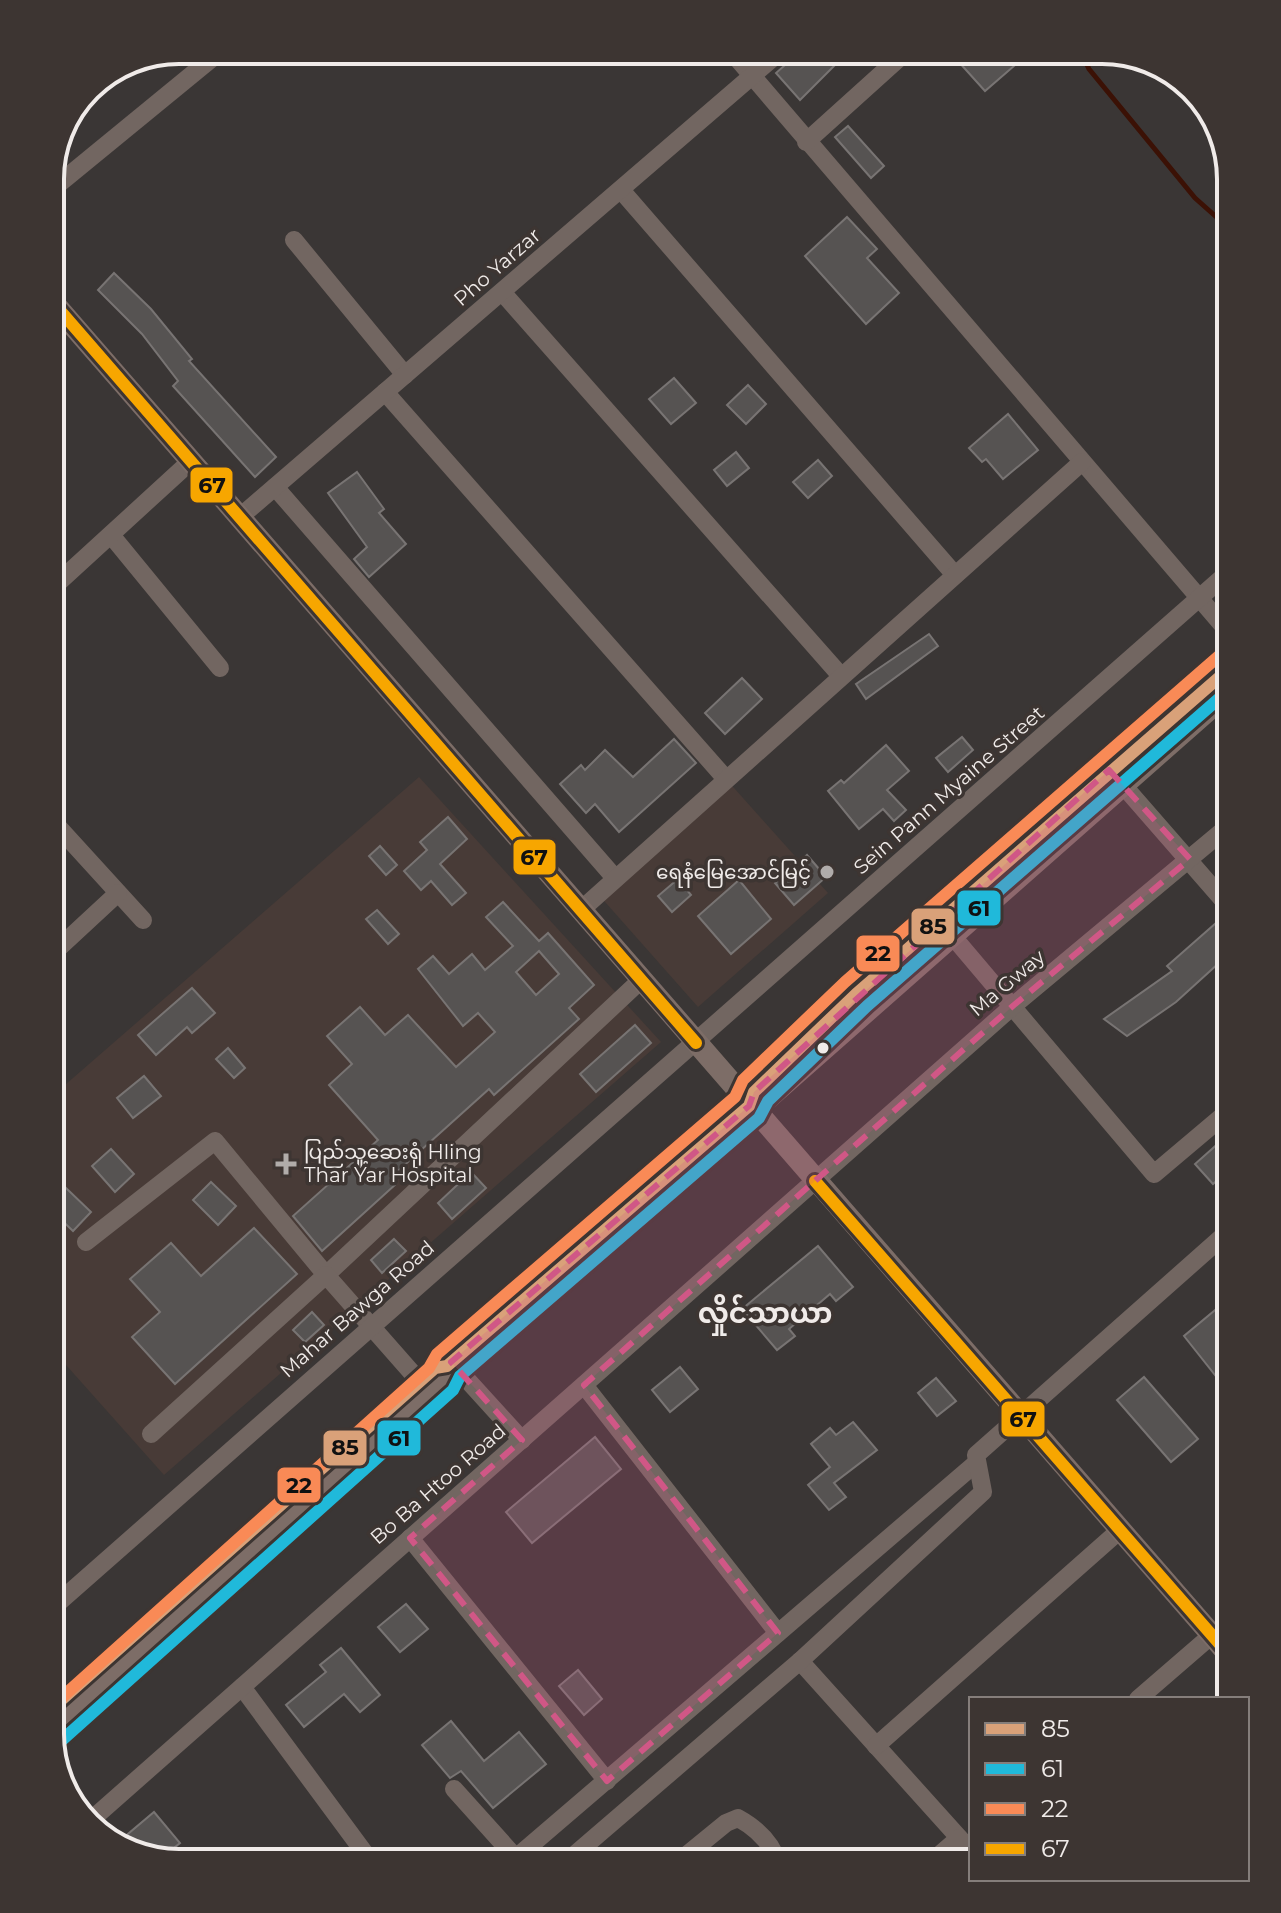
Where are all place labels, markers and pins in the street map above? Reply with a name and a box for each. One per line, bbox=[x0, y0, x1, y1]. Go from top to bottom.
place label: ရေနံမြေအောင်မြင့် bbox=[656, 858, 811, 888]
marker: ရေနံမြေအောင်မြင့် bbox=[818, 863, 836, 881]
unlabelled marker bbox=[815, 1040, 831, 1056]
place label: ပြည်သူ့ဆေးရုံ Hling Thar Yar Hospital bbox=[304, 1138, 482, 1187]
marker: ပြည်သူ့ဆေးရုံ Hling Thar Yar Hospital bbox=[275, 1153, 297, 1175]

